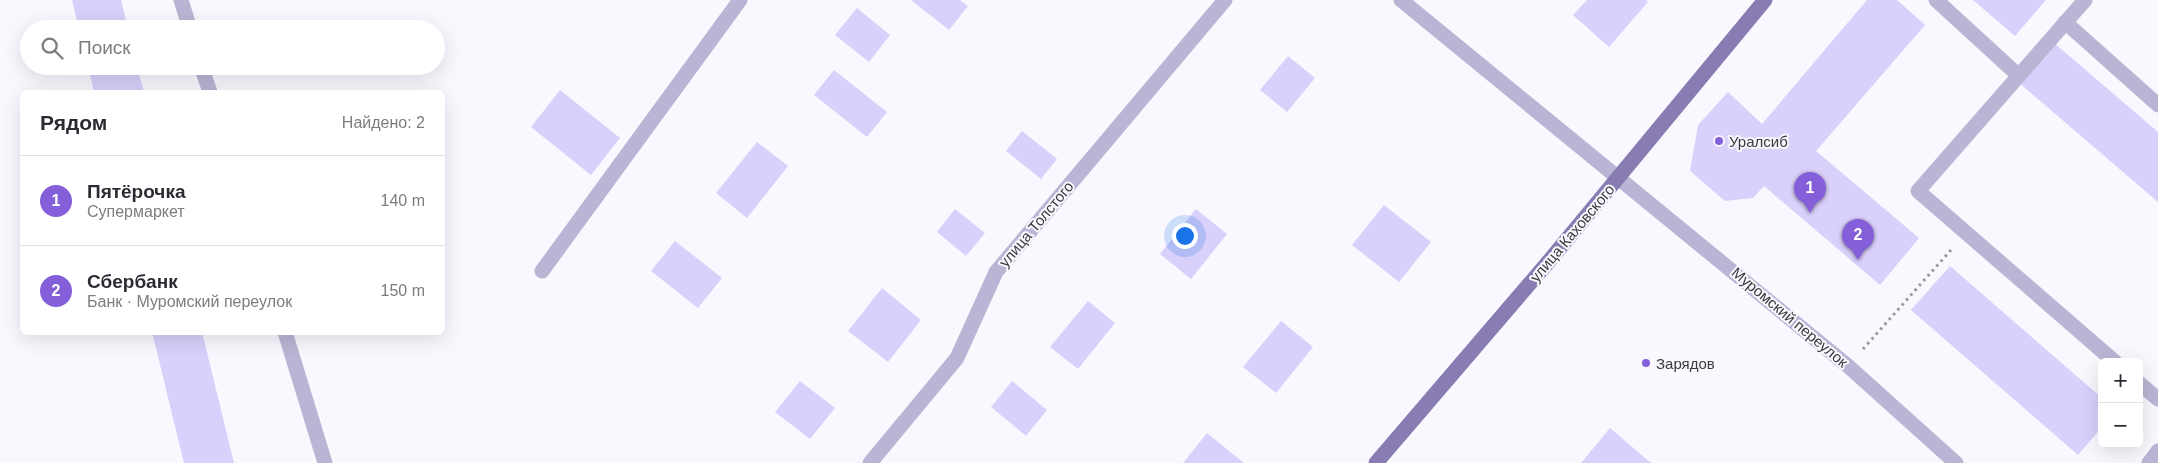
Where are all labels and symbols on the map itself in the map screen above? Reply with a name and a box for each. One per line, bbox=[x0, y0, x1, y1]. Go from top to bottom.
place label: Уралсиб bbox=[1729, 133, 1788, 150]
marker: Уралсиб bbox=[1713, 135, 1725, 147]
pin: 1 bbox=[1794, 172, 1826, 213]
street label: улица Толстого bbox=[995, 178, 1077, 270]
street label: улица Каховского bbox=[1526, 181, 1618, 285]
pin: 2 bbox=[1842, 219, 1874, 260]
your location bbox=[1172, 223, 1198, 249]
street label: Муромский переулок bbox=[1729, 264, 1852, 371]
place label: Зарядов bbox=[1656, 355, 1715, 372]
marker: Зарядов bbox=[1640, 357, 1652, 369]

